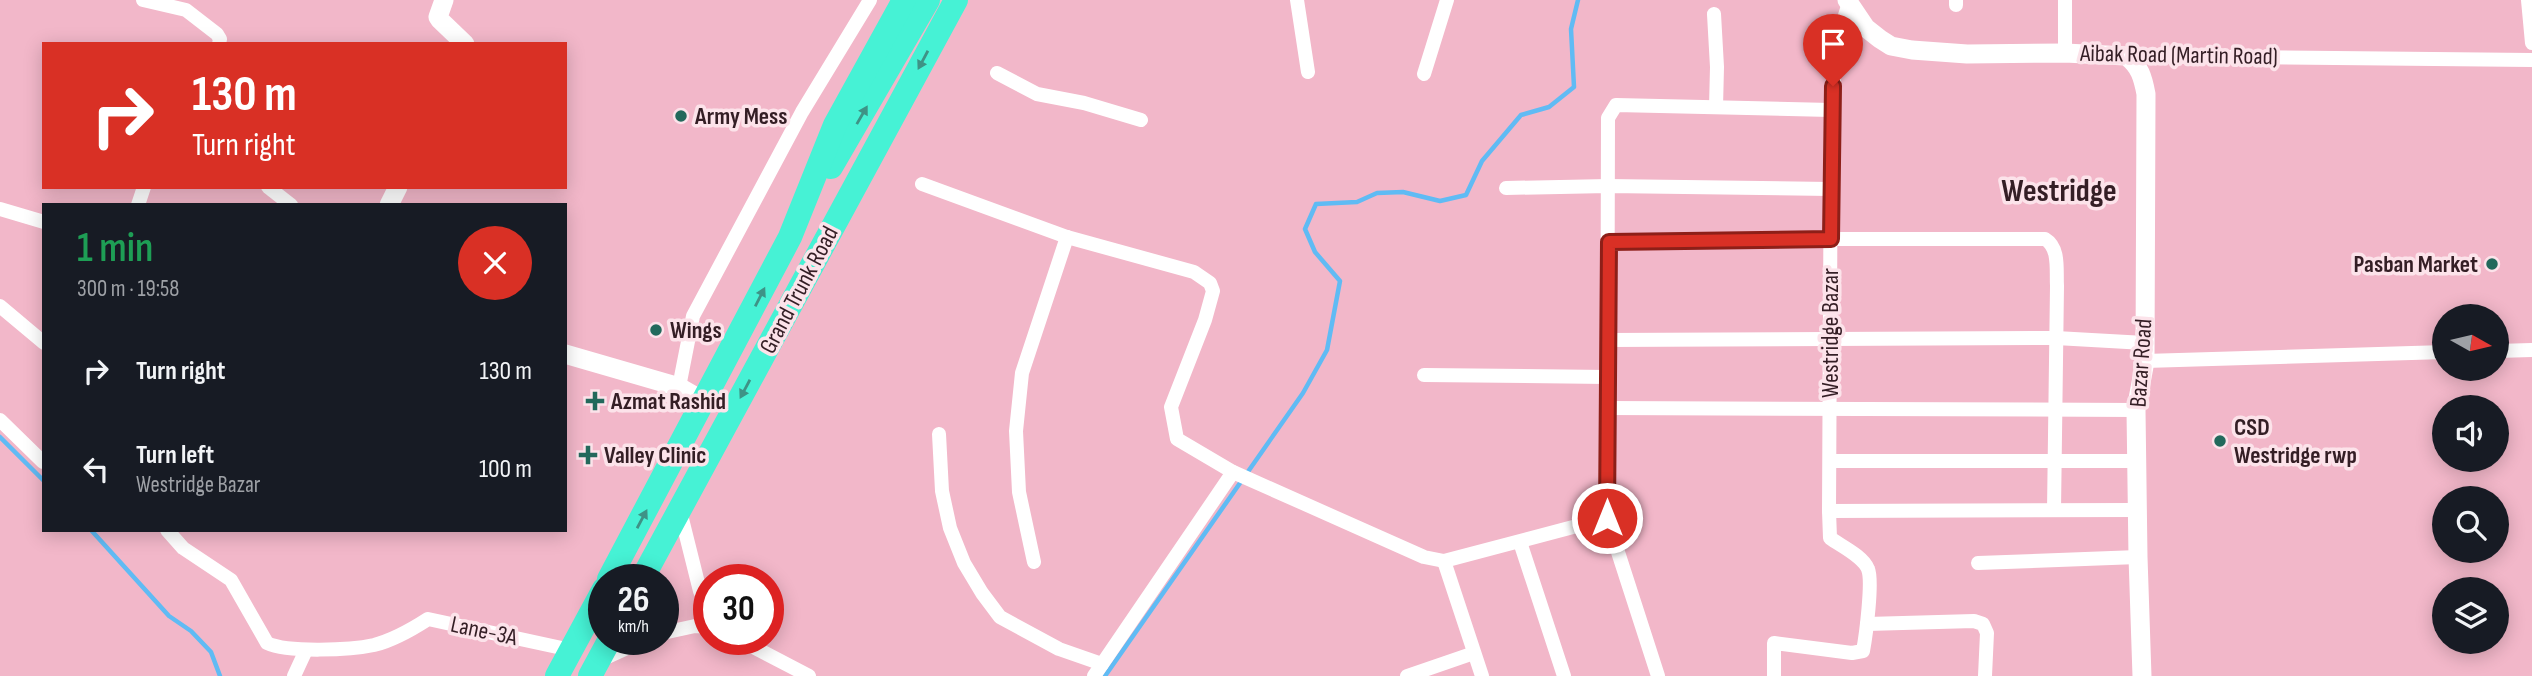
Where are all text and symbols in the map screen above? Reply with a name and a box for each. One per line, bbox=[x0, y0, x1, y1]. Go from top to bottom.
pin bbox=[1803, 14, 1863, 86]
icon: arrive bbox=[1814, 25, 1852, 63]
street label: Aibak Road (Martin Road) bbox=[2079, 39, 2278, 71]
one-way arrow bbox=[917, 50, 929, 70]
text: 130 m bbox=[192, 66, 297, 125]
icon: right bbox=[77, 70, 168, 161]
place label: Army Mess bbox=[694, 102, 787, 131]
one-way arrow bbox=[856, 105, 868, 125]
marker: Army Mess bbox=[673, 108, 689, 124]
text: Turn right bbox=[192, 126, 296, 165]
district label: Westridge bbox=[2001, 172, 2117, 211]
street label: Grand Trunk Road bbox=[753, 221, 845, 359]
text: 1 min bbox=[77, 223, 153, 274]
button: close bbox=[458, 226, 532, 300]
place label: Pasban Market bbox=[2354, 250, 2478, 279]
marker: Pasban Market bbox=[2484, 256, 2500, 272]
street label: Westridge Bazar bbox=[1816, 268, 1845, 398]
text: 300 m · 19:58 bbox=[77, 275, 179, 303]
one-way arrow bbox=[753, 286, 765, 306]
north arrow bbox=[2432, 304, 2510, 382]
map controls bbox=[2432, 304, 2509, 654]
place label: Wings bbox=[670, 316, 722, 345]
street label: Bazar Road bbox=[2123, 318, 2159, 408]
marker: Wings bbox=[648, 322, 664, 338]
icon: right bbox=[77, 352, 115, 390]
text: Turn right bbox=[136, 356, 225, 387]
text: 130 m bbox=[480, 356, 532, 387]
one-way arrow bbox=[739, 380, 751, 399]
place label: Azmat Rashid bbox=[610, 387, 726, 416]
marker: Azmat Rashid bbox=[585, 391, 605, 411]
button: sound bbox=[2432, 395, 2509, 472]
place label: CSD Westridge rwp bbox=[2234, 413, 2357, 470]
marker: CSD Westridge rwp bbox=[2212, 433, 2228, 449]
text: Turn left bbox=[136, 440, 214, 471]
place label: Valley Clinic bbox=[604, 441, 706, 470]
marker: Valley Clinic bbox=[578, 445, 598, 465]
icon: left bbox=[77, 450, 115, 488]
text: 100 m bbox=[479, 454, 532, 485]
text: Westridge Bazar bbox=[136, 471, 260, 499]
position arrow bbox=[1570, 481, 1644, 555]
button: search bbox=[2432, 486, 2509, 563]
one-way arrow bbox=[636, 509, 647, 529]
speed limit sign: 30 bbox=[693, 564, 784, 655]
button: layers bbox=[2432, 577, 2509, 654]
text: 26 bbox=[618, 579, 649, 622]
street label: Lane-3A bbox=[448, 610, 521, 652]
text: km/h bbox=[618, 616, 649, 637]

